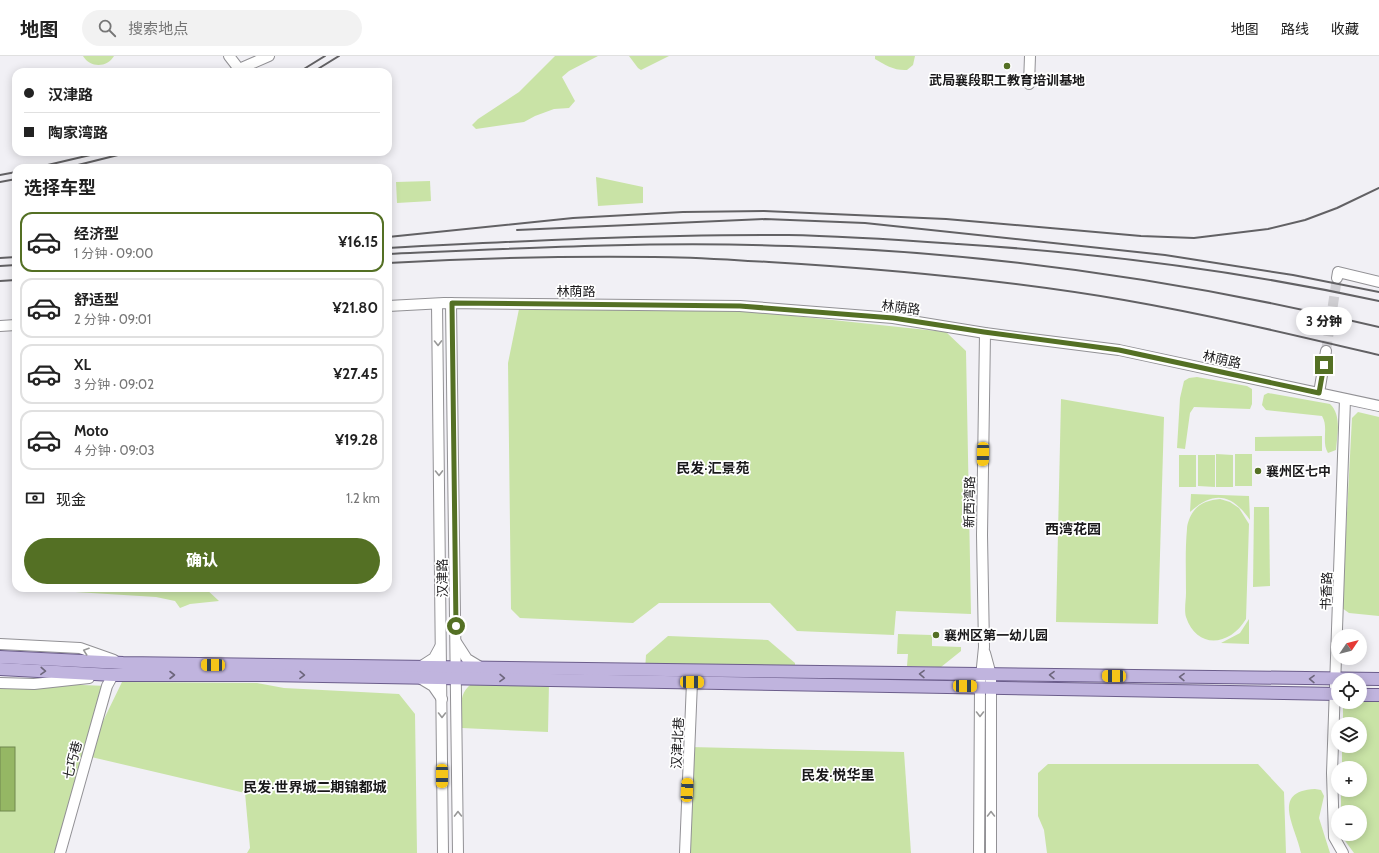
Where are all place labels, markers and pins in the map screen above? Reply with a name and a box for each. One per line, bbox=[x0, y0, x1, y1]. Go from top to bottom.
marker: 武局襄段职工教育培训基地 bbox=[1002, 61, 1012, 71]
place label: 武局襄段职工教育培训基地 bbox=[929, 72, 1085, 88]
place label: 襄州区七中 bbox=[1266, 463, 1331, 479]
marker: 襄州区七中 bbox=[1253, 466, 1263, 476]
place label: 襄州区第一幼儿园 bbox=[944, 627, 1048, 643]
marker: 襄州区第一幼儿园 bbox=[931, 630, 941, 640]

